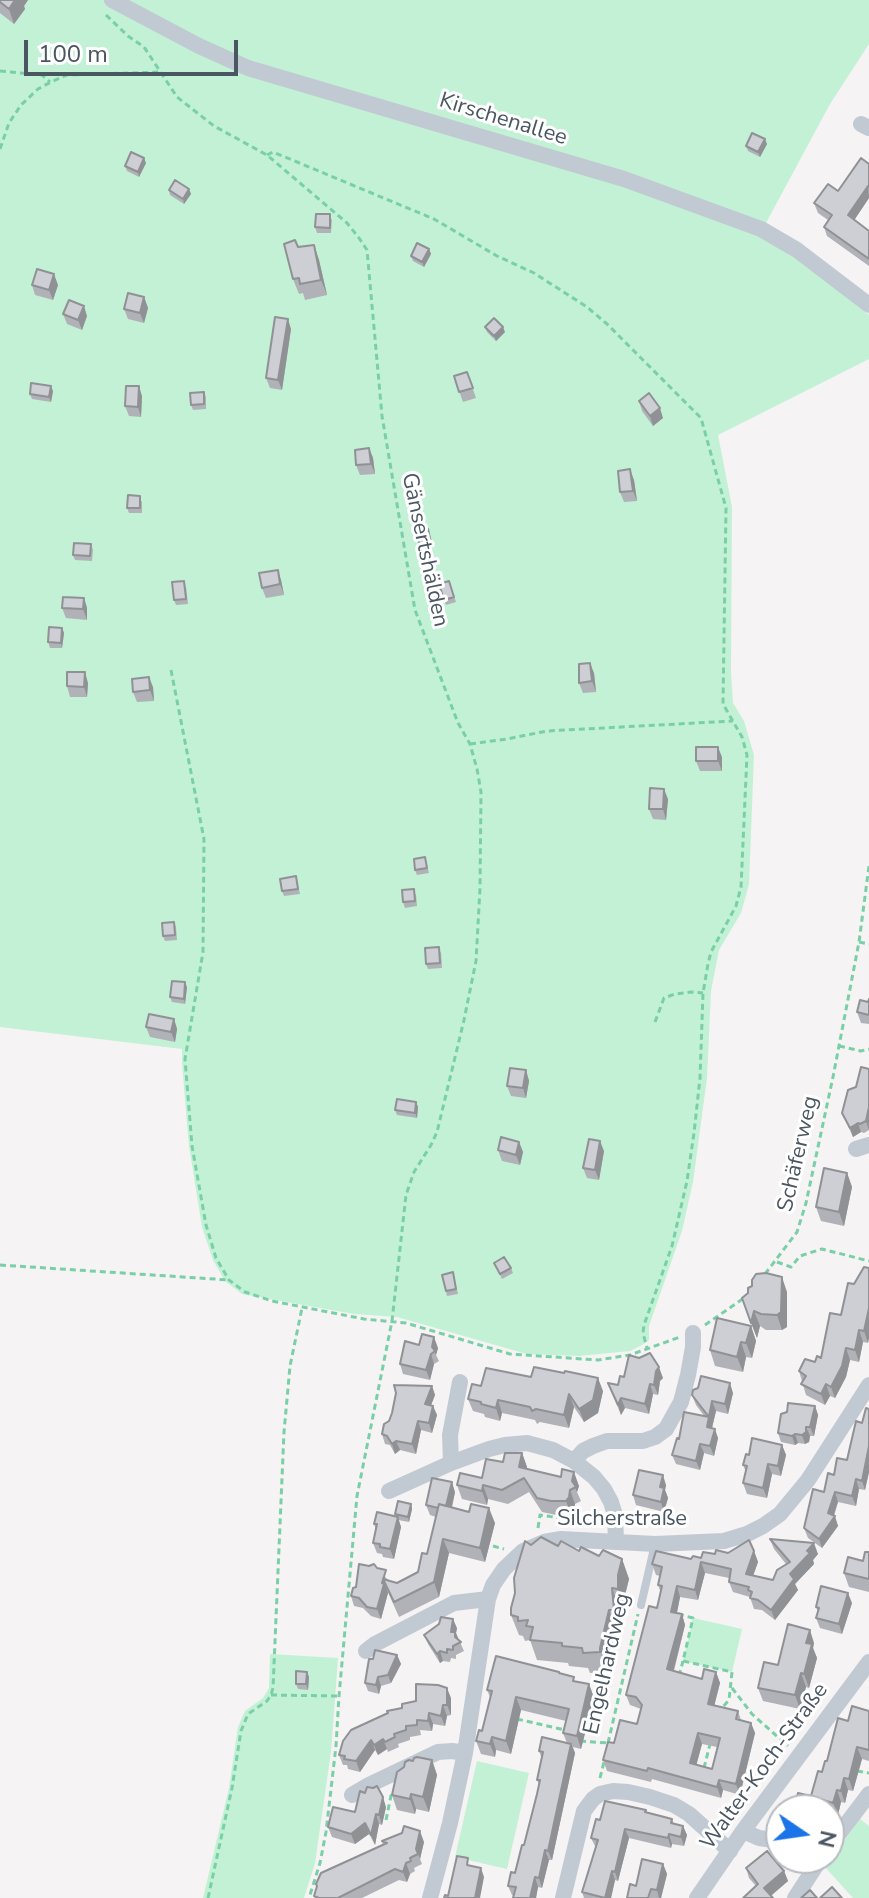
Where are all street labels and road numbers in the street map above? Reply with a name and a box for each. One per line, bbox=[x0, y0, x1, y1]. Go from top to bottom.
street label: Kirschenallee bbox=[436, 88, 570, 152]
street label: Gänsertshälden bbox=[395, 471, 453, 629]
street label: Schäferweg bbox=[773, 1094, 825, 1214]
street label: Silcherstraße bbox=[557, 1507, 687, 1533]
street label: Engelhardweg bbox=[579, 1591, 637, 1737]
street label: Walter-Koch-Straße bbox=[696, 1678, 834, 1856]

